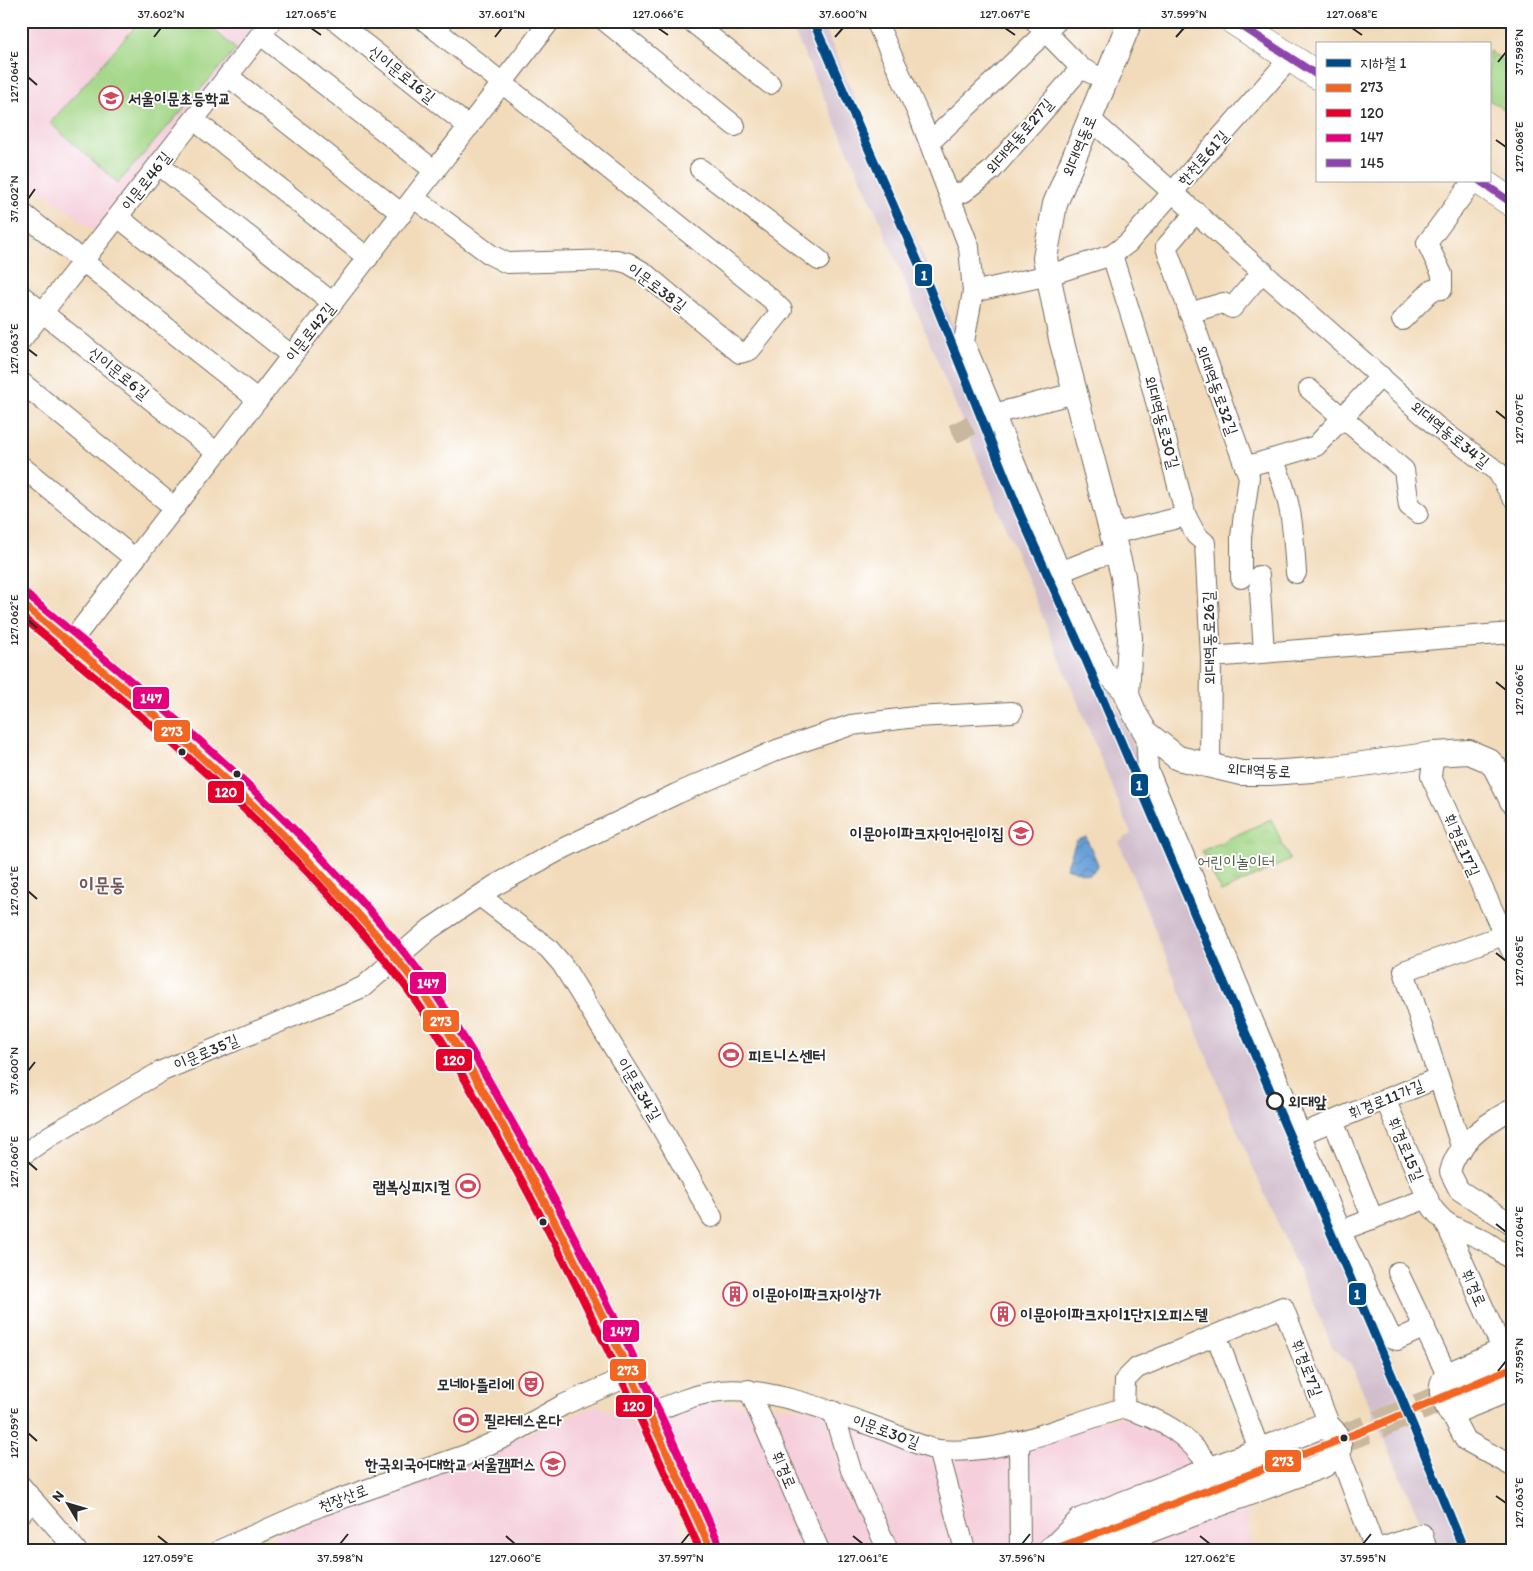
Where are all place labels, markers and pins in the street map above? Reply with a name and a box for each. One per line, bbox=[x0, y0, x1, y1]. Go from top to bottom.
school or university icon: 서울이문초등학교 bbox=[98, 85, 124, 111]
place label: 서울이문초등학교 bbox=[128, 89, 231, 108]
unlabelled marker bbox=[177, 747, 187, 757]
unlabelled marker bbox=[232, 769, 242, 779]
school or university icon: 이문아이파크자인어린이집 bbox=[1008, 820, 1034, 846]
place label: 이문아이파크자인어린이집 bbox=[850, 824, 1004, 843]
sports icon: 피트니스센터 bbox=[718, 1042, 744, 1068]
place label: 피트니스센터 bbox=[748, 1046, 825, 1065]
marker: 외대앞 bbox=[1266, 1092, 1284, 1110]
place label: 외대앞 bbox=[1288, 1092, 1327, 1111]
sports icon: 랩복싱피지컬 bbox=[455, 1173, 481, 1199]
place label: 랩복싱피지컬 bbox=[373, 1177, 451, 1196]
unlabelled marker bbox=[538, 1217, 548, 1227]
building icon: 이문아이파크자이상가 bbox=[722, 1281, 748, 1307]
place label: 이문아이파크자이상가 bbox=[752, 1285, 881, 1304]
building icon: 이문아이파크자이1단지오피스텔 bbox=[990, 1301, 1016, 1327]
place label: 이문아이파크자이1단지오피스텔 bbox=[1020, 1305, 1209, 1324]
theatre icon: 모네아뜰리에 bbox=[518, 1371, 544, 1397]
place label: 모네아뜰리에 bbox=[437, 1375, 514, 1394]
sports icon: 필라테스온다 bbox=[453, 1407, 479, 1433]
place label: 필라테스온다 bbox=[484, 1411, 562, 1430]
unlabelled marker bbox=[1339, 1433, 1349, 1443]
school or university icon: 한국외국어대학교 서울캠퍼스 bbox=[540, 1451, 566, 1477]
place label: 한국외국어대학교 서울캠퍼스 bbox=[364, 1455, 536, 1474]

